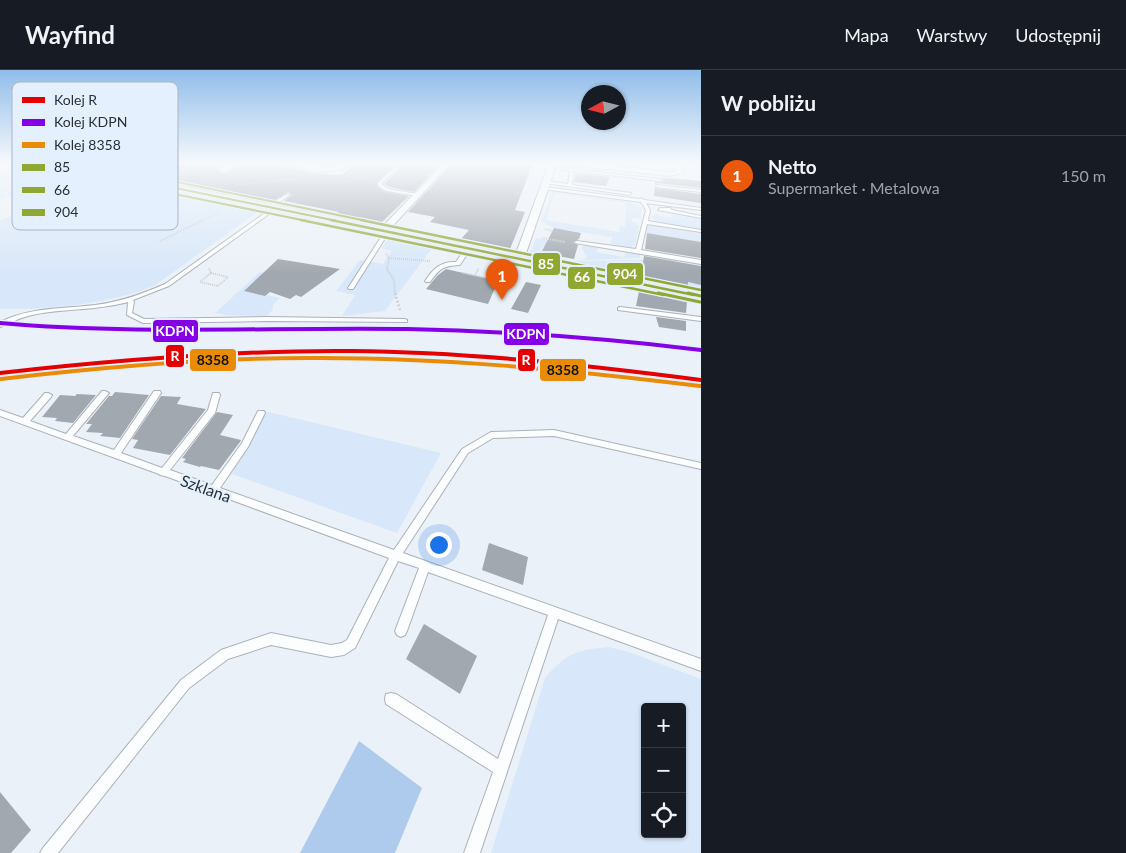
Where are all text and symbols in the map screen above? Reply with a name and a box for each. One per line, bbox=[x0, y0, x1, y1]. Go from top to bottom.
text: Wayfind bbox=[25, 20, 115, 49]
text: Mapa bbox=[844, 24, 889, 46]
text: Warstwy bbox=[917, 24, 987, 46]
text: Udostępnij bbox=[1015, 24, 1101, 46]
legend bbox=[12, 82, 178, 230]
north arrow bbox=[581, 85, 626, 130]
text: W pobliżu bbox=[721, 90, 816, 115]
text: Kolej R bbox=[54, 91, 97, 108]
text: Kolej KDPN bbox=[54, 113, 127, 130]
text: Kolej 8358 bbox=[54, 136, 121, 153]
text: Netto bbox=[768, 155, 817, 178]
text: 85 bbox=[54, 158, 70, 175]
text: 1 bbox=[732, 166, 742, 185]
text: 150 m bbox=[1061, 166, 1106, 185]
text: Supermarket · Metalowa bbox=[768, 178, 940, 197]
text: 66 bbox=[54, 181, 70, 198]
text: 904 bbox=[54, 203, 78, 220]
line badge: 85 bbox=[532, 252, 561, 276]
text: 85 bbox=[538, 255, 554, 272]
pin: 1 bbox=[486, 259, 518, 300]
line badge: 904 bbox=[606, 262, 644, 286]
text: 904 bbox=[613, 265, 637, 282]
line badge: 66 bbox=[567, 266, 596, 290]
text: 66 bbox=[574, 268, 590, 285]
line badge: KDPN bbox=[152, 319, 199, 343]
text: KDPN bbox=[155, 322, 195, 339]
line badge: KDPN bbox=[503, 322, 550, 346]
text: KDPN bbox=[506, 325, 546, 342]
line badge: R bbox=[165, 344, 185, 368]
text: R bbox=[170, 347, 180, 364]
line badge: 8358 bbox=[189, 348, 237, 372]
line badge: R bbox=[517, 348, 536, 372]
text: 8358 bbox=[197, 351, 229, 368]
text: R bbox=[521, 351, 531, 368]
line badge: 8358 bbox=[539, 358, 587, 382]
text: 8358 bbox=[547, 361, 579, 378]
street label: Szklana bbox=[178, 470, 234, 506]
your location bbox=[426, 532, 452, 558]
map controls bbox=[641, 703, 686, 838]
button: + bbox=[641, 703, 686, 748]
button: − bbox=[641, 748, 686, 793]
button: locate bbox=[641, 793, 686, 838]

